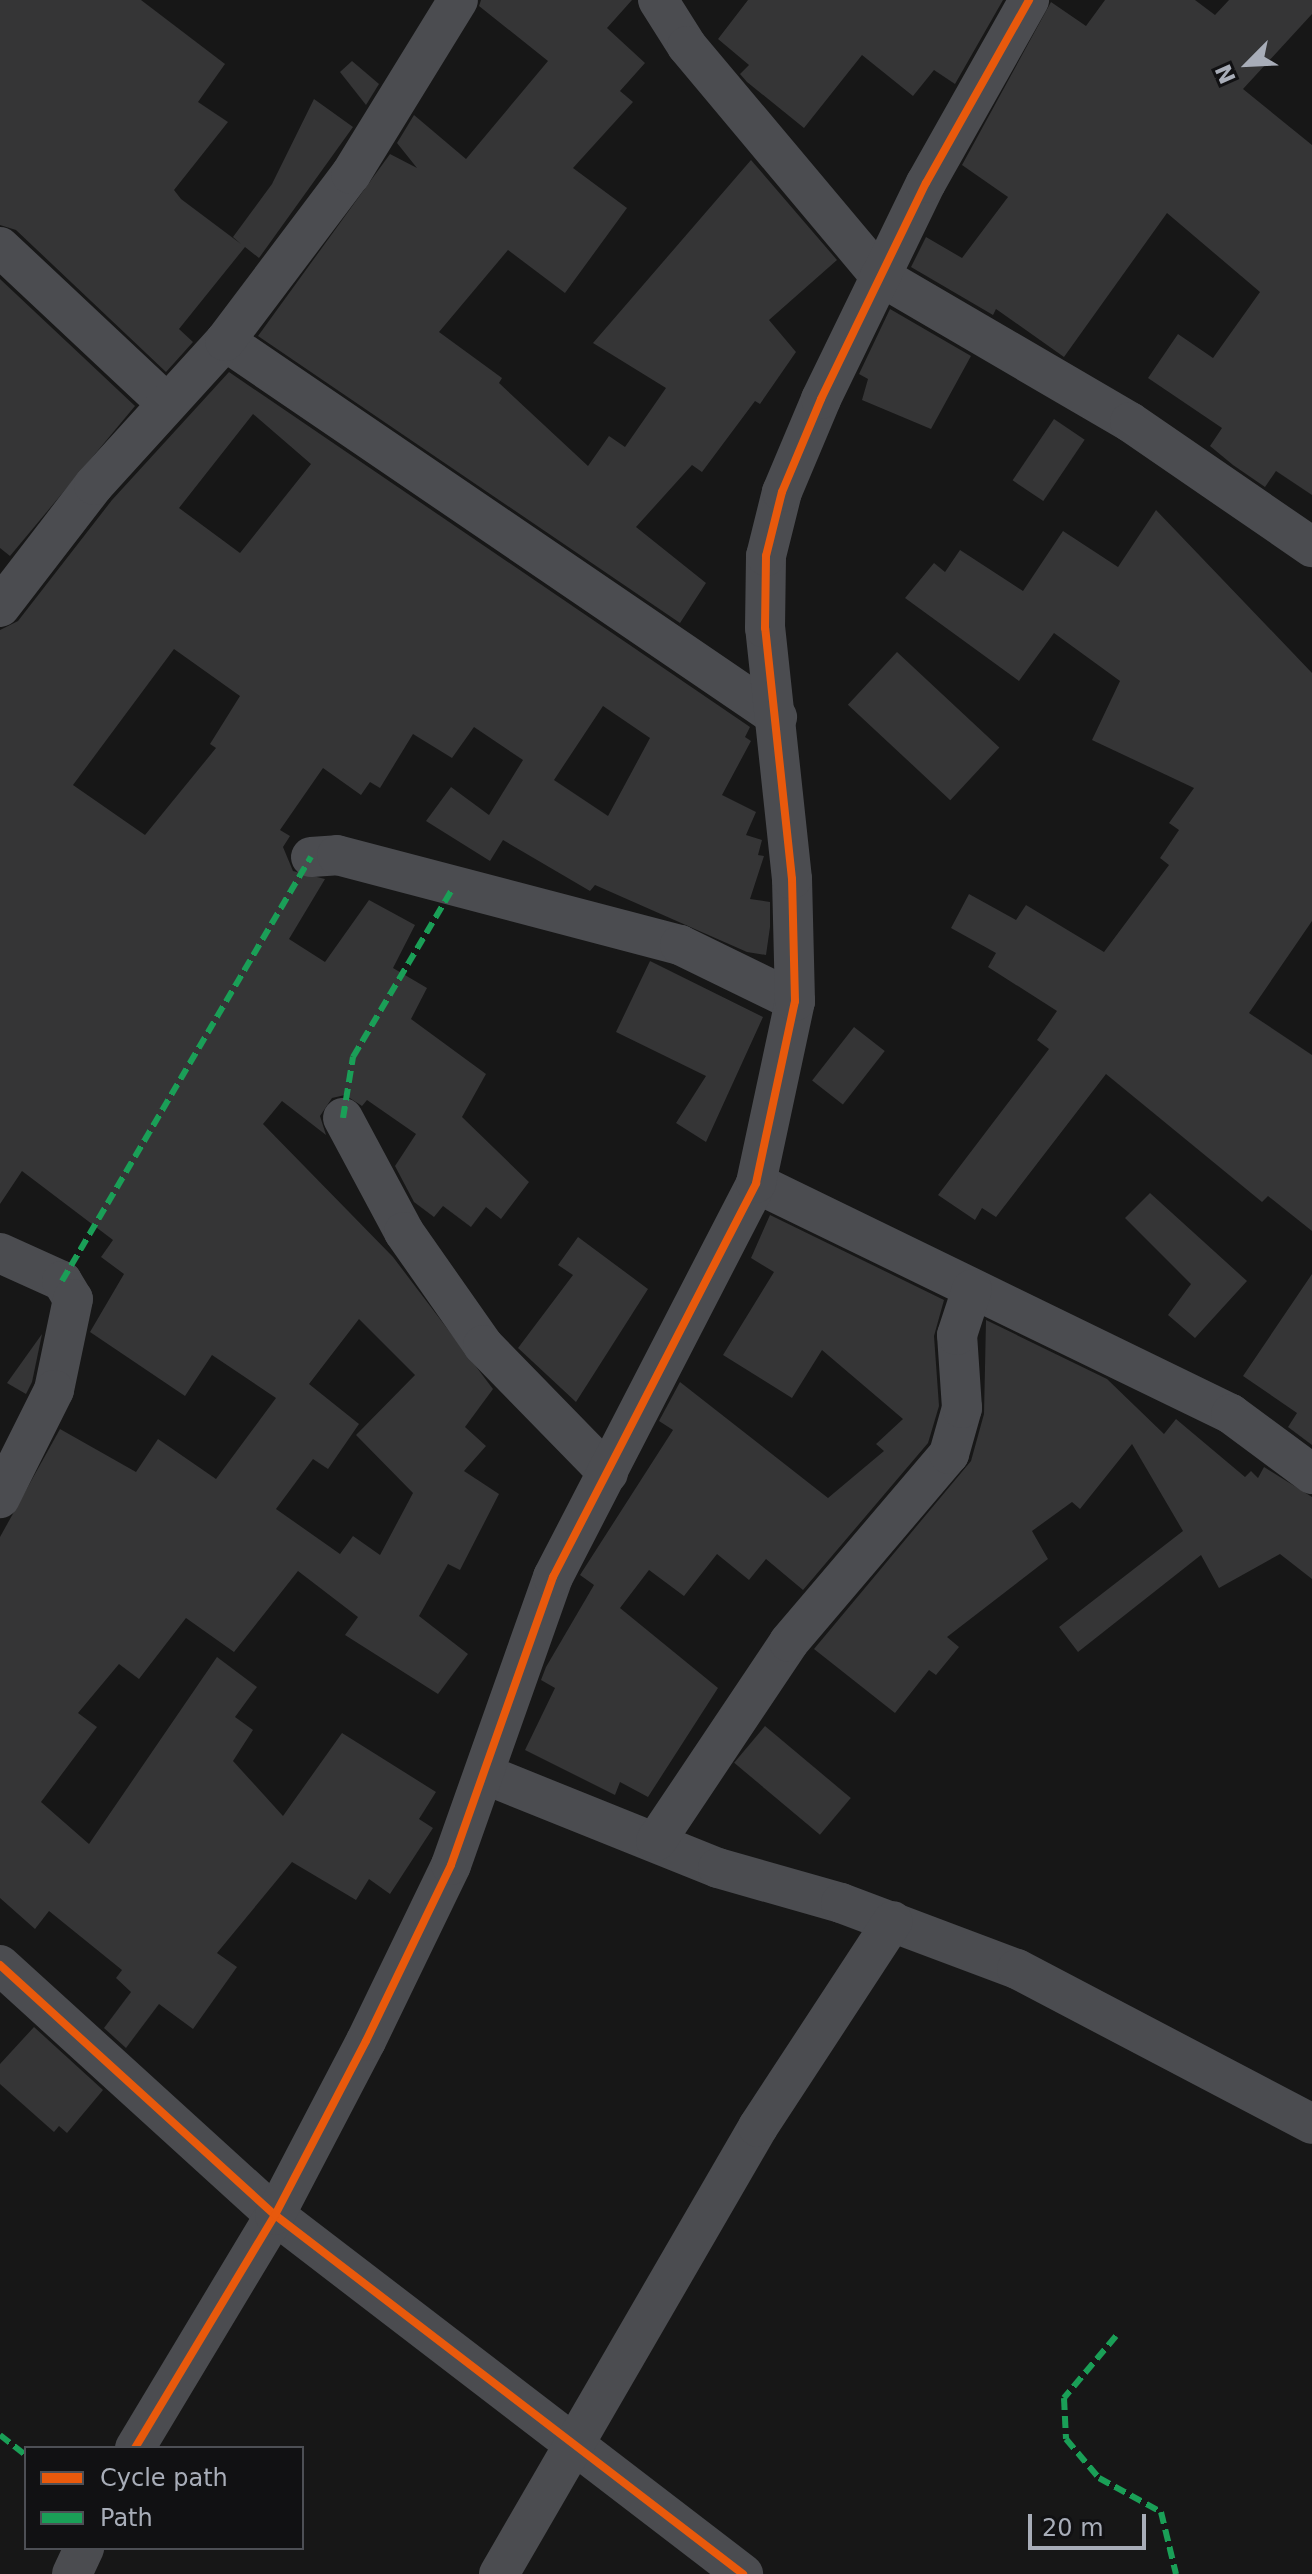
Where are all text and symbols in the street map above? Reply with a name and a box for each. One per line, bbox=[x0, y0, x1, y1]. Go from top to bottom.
north arrow bbox=[1208, 24, 1288, 104]
text: N bbox=[1210, 60, 1241, 87]
legend bbox=[24, 2446, 304, 2550]
text: Cycle path bbox=[100, 2464, 228, 2492]
scale bar bbox=[1032, 2498, 1150, 2548]
text: Path bbox=[100, 2504, 153, 2532]
text: 20 m bbox=[1042, 2514, 1104, 2542]

